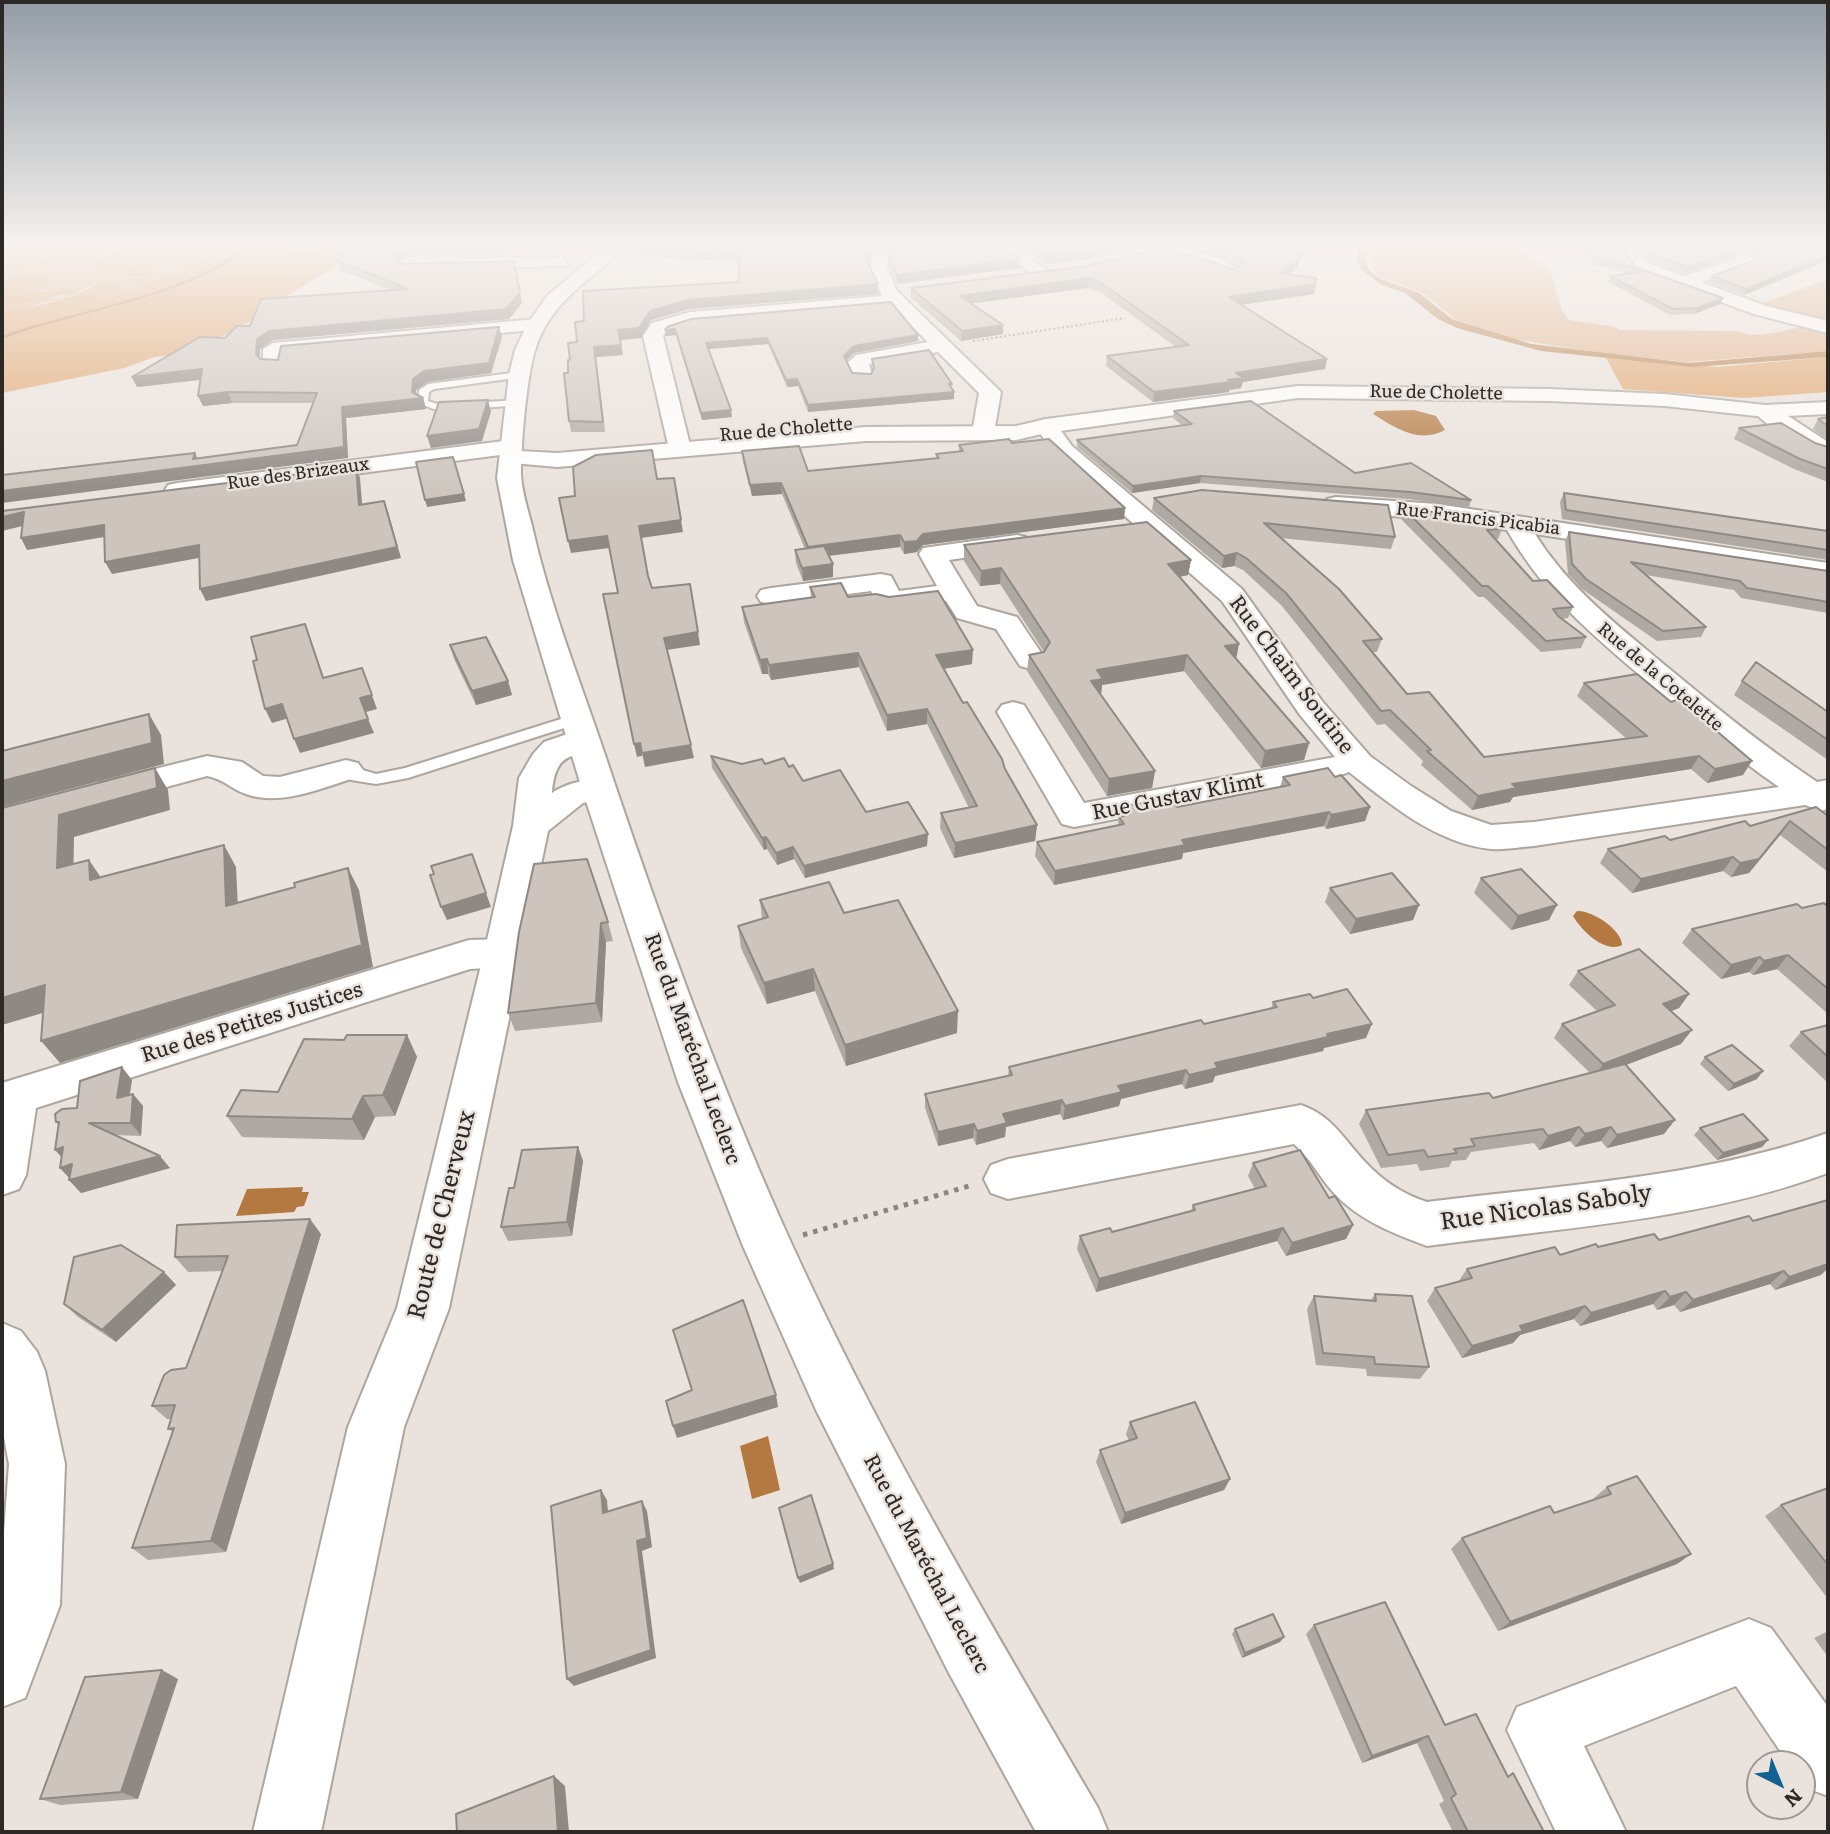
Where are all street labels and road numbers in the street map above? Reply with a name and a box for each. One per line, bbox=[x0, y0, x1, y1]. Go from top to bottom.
street label: Rue de Cholette bbox=[1369, 381, 1503, 405]
street label: Rue de Cholette bbox=[719, 413, 853, 447]
street label: Rue des Brizeaux bbox=[225, 453, 371, 495]
street label: Rue Francis Picabia bbox=[1395, 498, 1561, 540]
street label: Rue Chaim Soutine bbox=[1223, 591, 1359, 759]
street label: Rue de la Cotelette bbox=[1593, 618, 1727, 736]
street label: Rue Gustav Klimt bbox=[1090, 768, 1266, 826]
street label: Rue du Maréchal Leclerc bbox=[638, 930, 746, 1168]
street label: Rue des Petites Justices bbox=[138, 977, 366, 1069]
street label: Route de Cherveux bbox=[402, 1108, 482, 1322]
street label: Rue Nicolas Saboly bbox=[1438, 1179, 1654, 1237]
street label: Rue du Maréchal Leclerc bbox=[858, 1450, 994, 1678]

